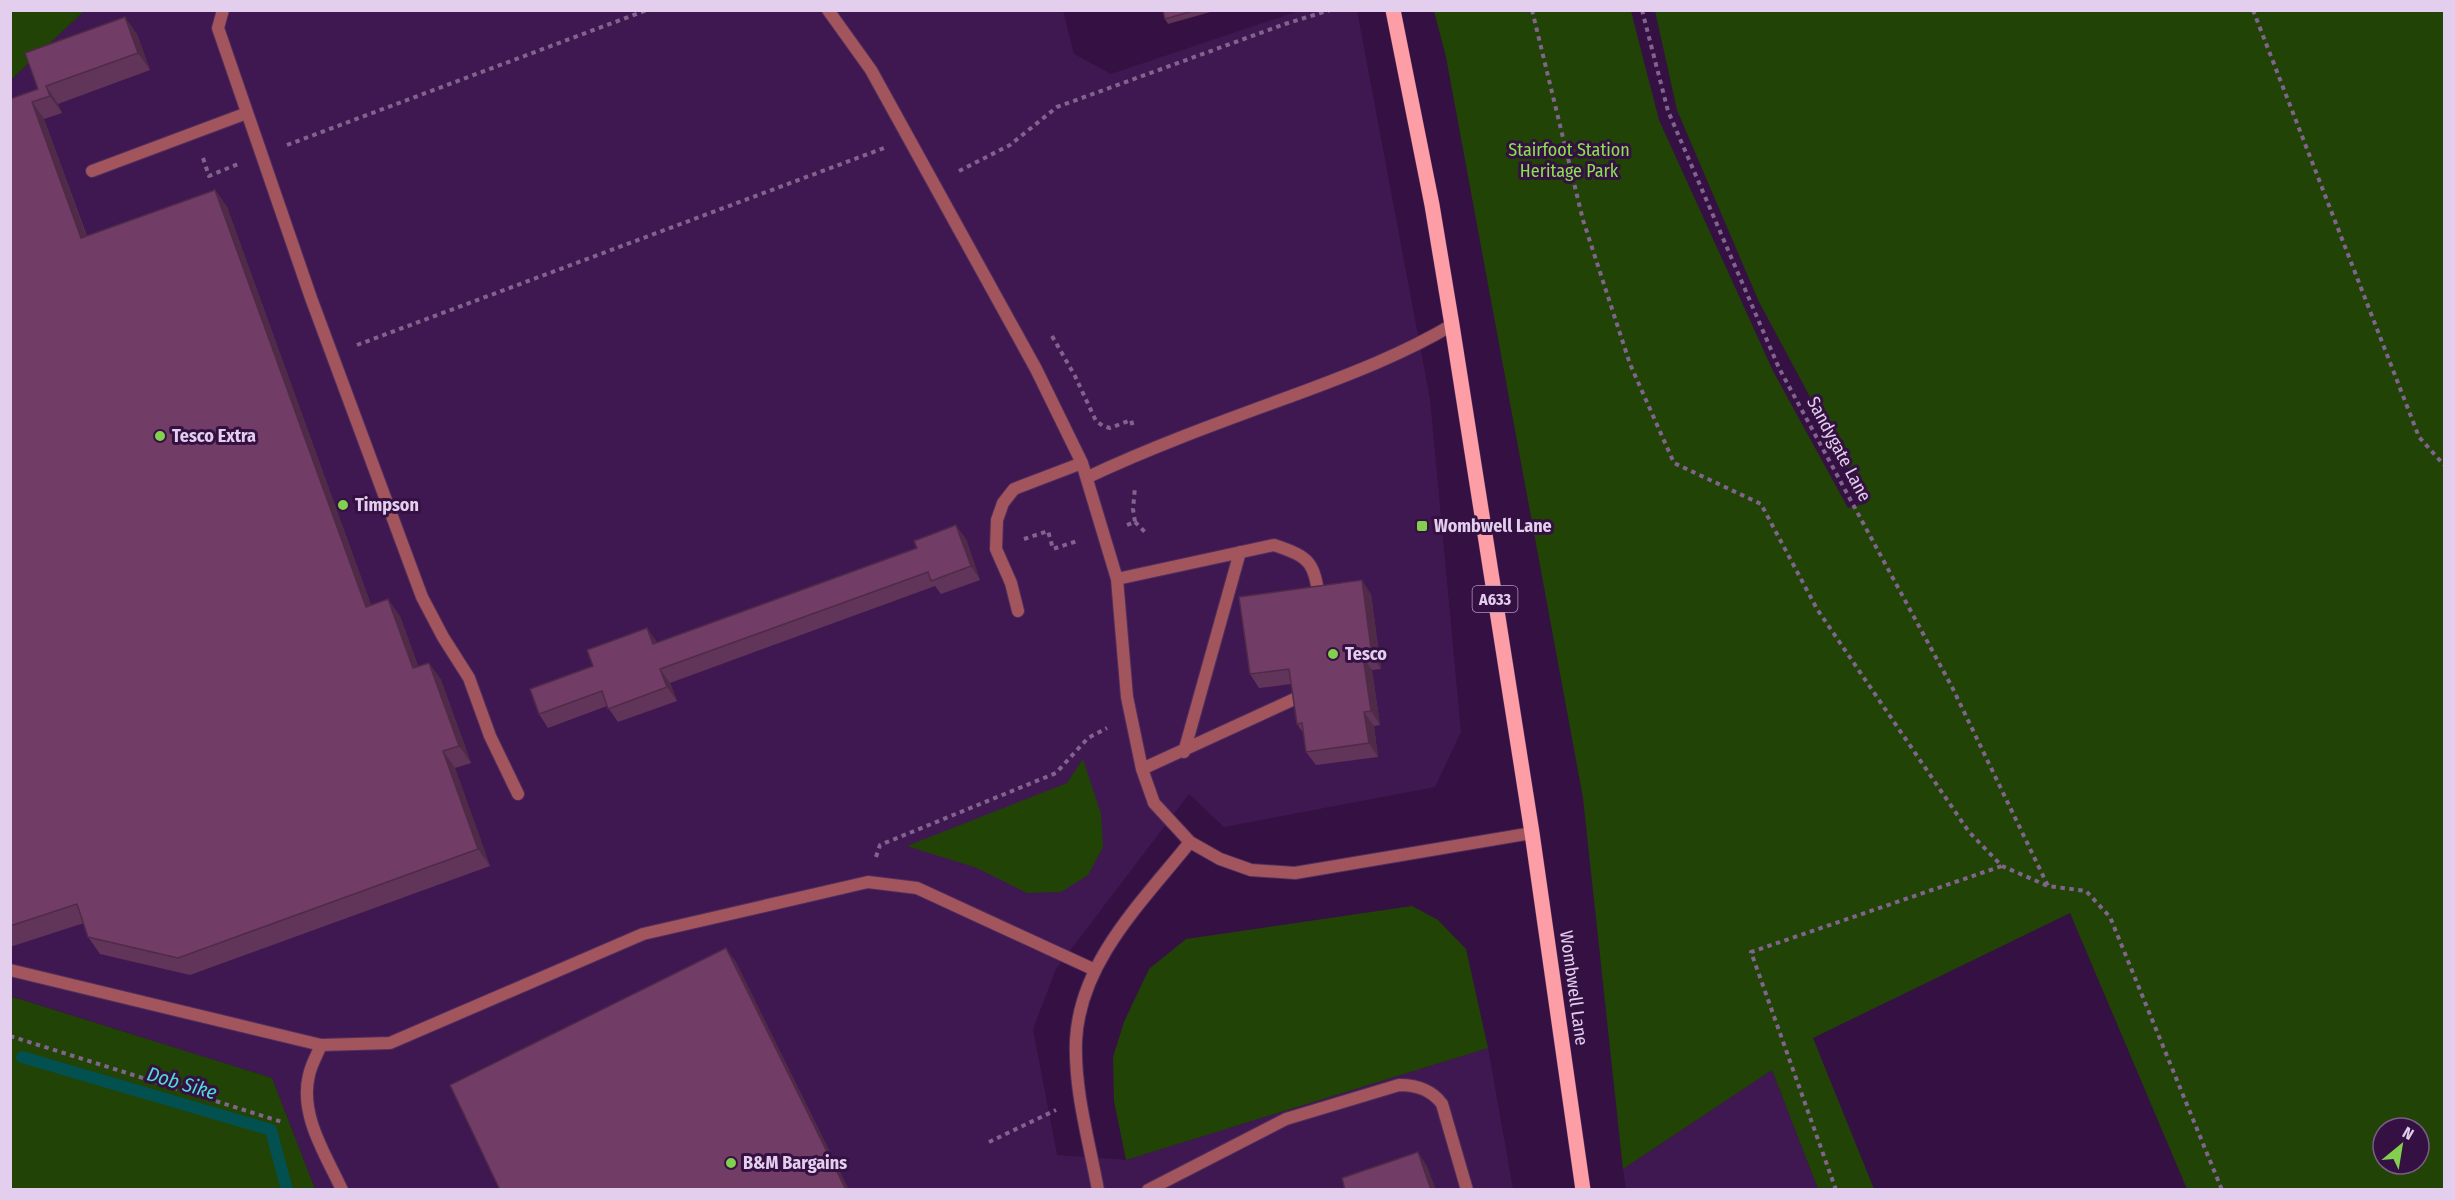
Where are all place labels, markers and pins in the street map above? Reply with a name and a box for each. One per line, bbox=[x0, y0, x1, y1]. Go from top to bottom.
place label: Tesco Extra bbox=[172, 425, 256, 447]
marker: Tesco Extra bbox=[153, 429, 167, 443]
place label: Timpson bbox=[355, 494, 419, 516]
marker: Timpson bbox=[336, 498, 350, 512]
place label: Wombwell Lane bbox=[1434, 515, 1552, 537]
marker: Wombwell Lane bbox=[1415, 519, 1429, 533]
place label: Tesco bbox=[1345, 643, 1387, 665]
marker: Tesco bbox=[1326, 647, 1340, 661]
place label: B&M Bargains bbox=[743, 1152, 847, 1174]
marker: B&M Bargains bbox=[724, 1156, 738, 1170]

